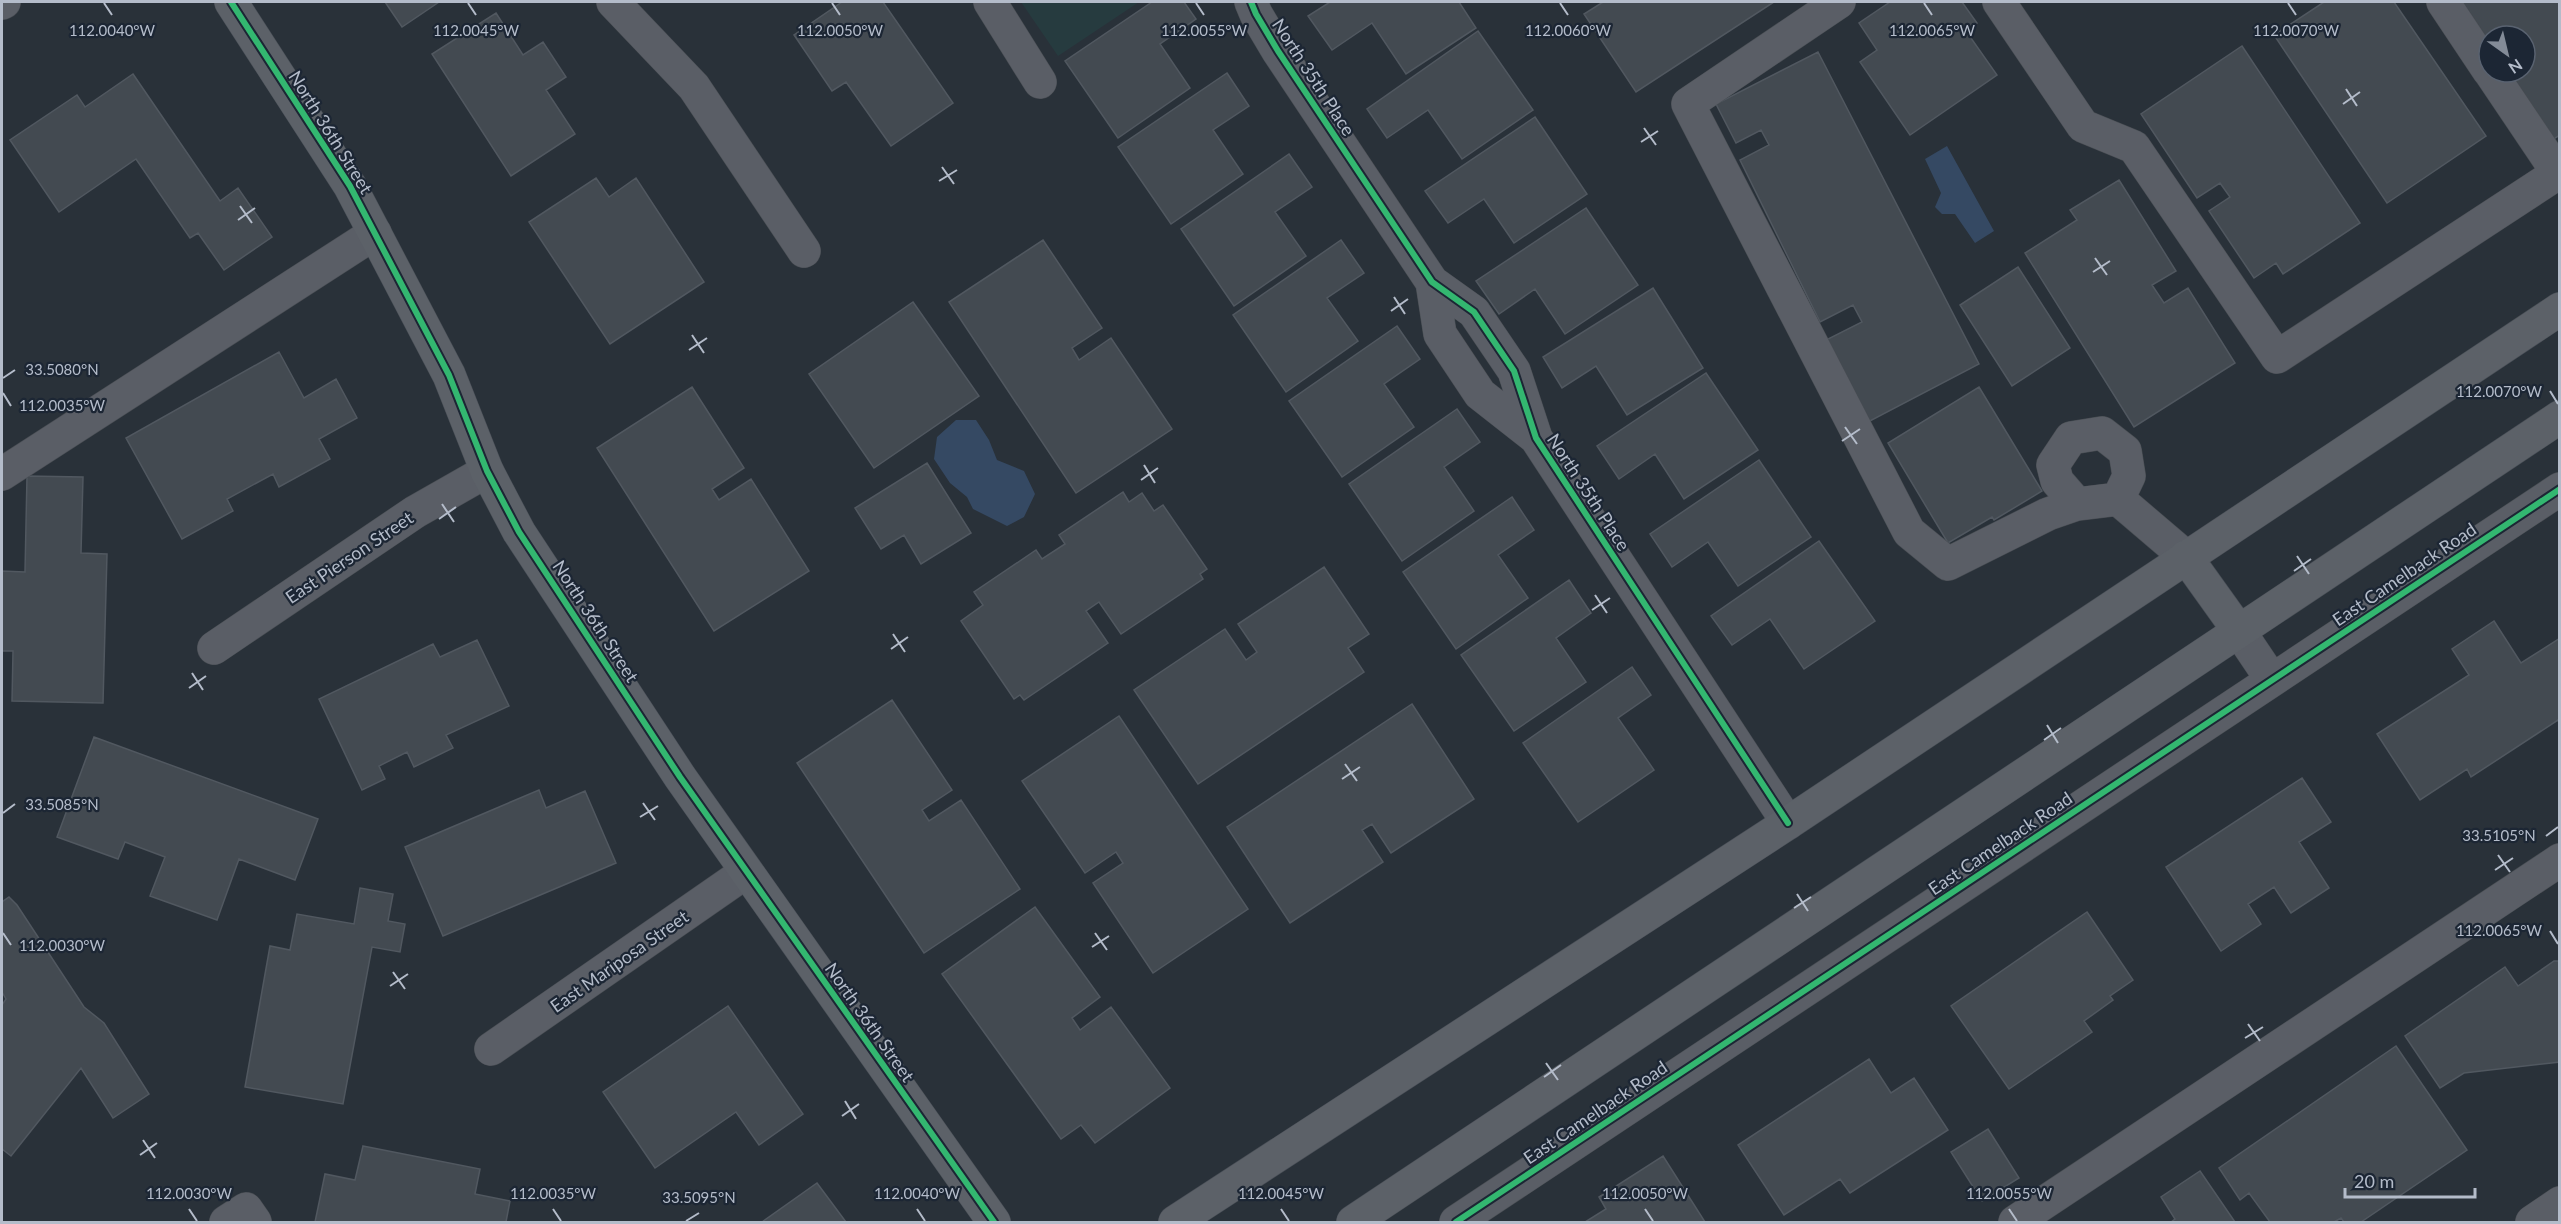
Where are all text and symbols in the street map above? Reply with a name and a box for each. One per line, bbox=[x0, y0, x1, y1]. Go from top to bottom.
street label: North 35th Place bbox=[1268, 14, 1360, 140]
text: 112.0040°W bbox=[69, 21, 156, 39]
text: 112.0045°W bbox=[433, 21, 520, 39]
text: 112.0050°W bbox=[797, 21, 884, 39]
text: 112.0055°W bbox=[1161, 21, 1248, 39]
text: 112.0060°W bbox=[1525, 21, 1612, 39]
text: 112.0065°W bbox=[1889, 21, 1976, 39]
text: 112.0070°W bbox=[2253, 21, 2340, 39]
north arrow bbox=[2477, 24, 2537, 84]
text: N bbox=[2505, 56, 2526, 78]
street label: North 36th Street bbox=[284, 67, 378, 198]
text: 33.5080°N bbox=[25, 360, 99, 378]
text: 112.0070°W bbox=[2456, 382, 2543, 400]
text: 112.0035°W bbox=[19, 396, 106, 414]
street label: North 35th Place bbox=[1543, 429, 1635, 555]
street label: East Pierson Street bbox=[281, 506, 417, 608]
street label: East Camelback Road bbox=[2328, 518, 2480, 630]
street label: North 36th Street bbox=[548, 556, 644, 686]
street label: East Camelback Road bbox=[1924, 787, 2076, 899]
text: 33.5085°N bbox=[25, 795, 99, 813]
text: 33.5105°N bbox=[2462, 826, 2536, 844]
street label: East Mariposa Street bbox=[546, 905, 693, 1017]
text: 112.0065°W bbox=[2456, 921, 2543, 939]
text: 112.0030°W bbox=[19, 936, 106, 954]
street label: North 36th Street bbox=[821, 958, 920, 1086]
street label: East Camelback Road bbox=[1519, 1056, 1671, 1168]
scale bar bbox=[2345, 1161, 2476, 1199]
text: 20 m bbox=[2354, 1170, 2394, 1192]
text: 112.0030°W bbox=[146, 1184, 233, 1202]
text: 112.0035°W bbox=[510, 1184, 597, 1202]
text: 112.0040°W bbox=[874, 1184, 961, 1202]
text: 112.0045°W bbox=[1238, 1184, 1325, 1202]
text: 112.0050°W bbox=[1602, 1184, 1689, 1202]
text: 112.0055°W bbox=[1966, 1184, 2053, 1202]
text: 33.5095°N bbox=[662, 1188, 736, 1206]

